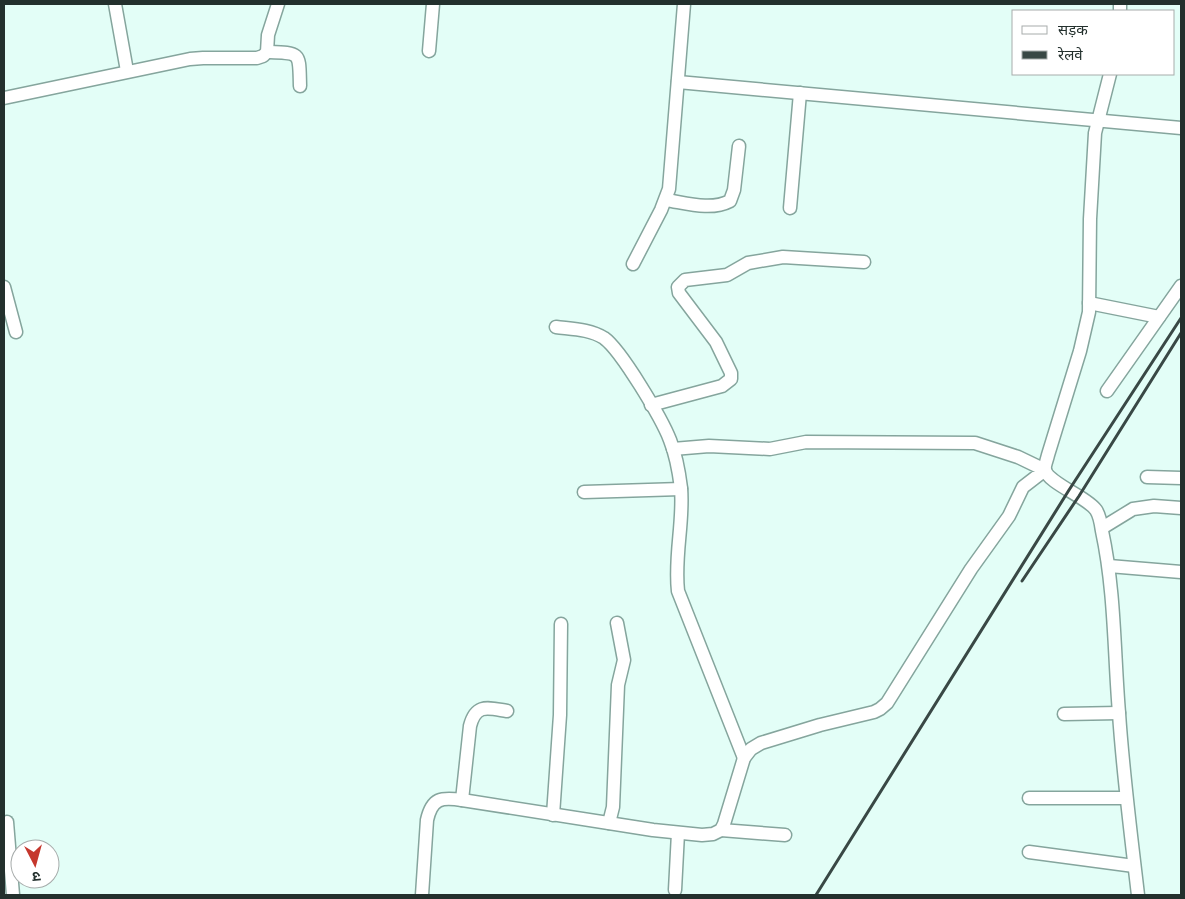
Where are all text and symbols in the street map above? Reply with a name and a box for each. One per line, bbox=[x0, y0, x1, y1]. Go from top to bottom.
legend bbox=[1012, 10, 1175, 75]
text: सड़क bbox=[1058, 20, 1088, 40]
text: रेलवे bbox=[1057, 45, 1083, 65]
north arrow bbox=[10, 839, 60, 889]
text: उ bbox=[31, 868, 41, 886]

